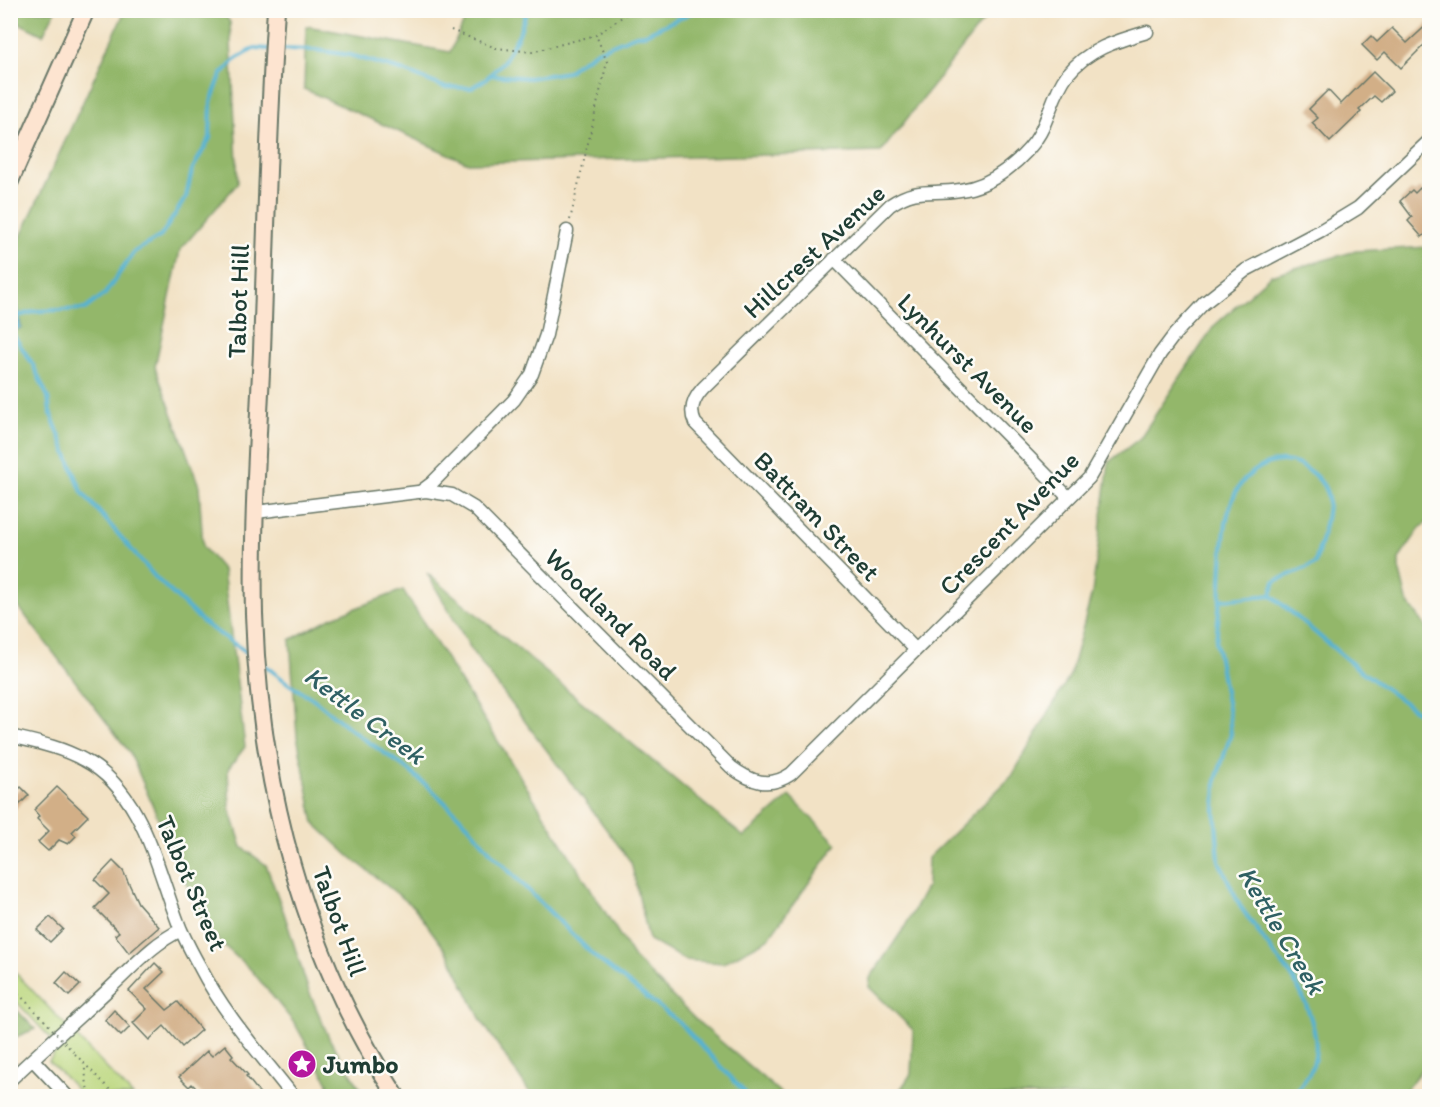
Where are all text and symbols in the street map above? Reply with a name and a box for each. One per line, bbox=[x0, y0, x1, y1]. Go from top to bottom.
street label: Hillcrest Avenue bbox=[736, 177, 892, 325]
street label: Talbot Hill bbox=[220, 243, 256, 359]
street label: Lynhurst Avenue bbox=[891, 286, 1045, 440]
street label: Battram Street bbox=[747, 444, 887, 588]
street label: Crescent Avenue bbox=[932, 444, 1086, 602]
street label: Woodland Road bbox=[538, 541, 684, 687]
water label: Kettle Creek bbox=[298, 659, 434, 772]
street label: Talbot Street bbox=[149, 810, 235, 956]
water label: Kettle Creek bbox=[1231, 860, 1334, 1002]
street label: Talbot Hill bbox=[305, 862, 375, 980]
place icon: Jumbo bbox=[286, 1048, 318, 1080]
place label: Jumbo bbox=[322, 1048, 398, 1080]

